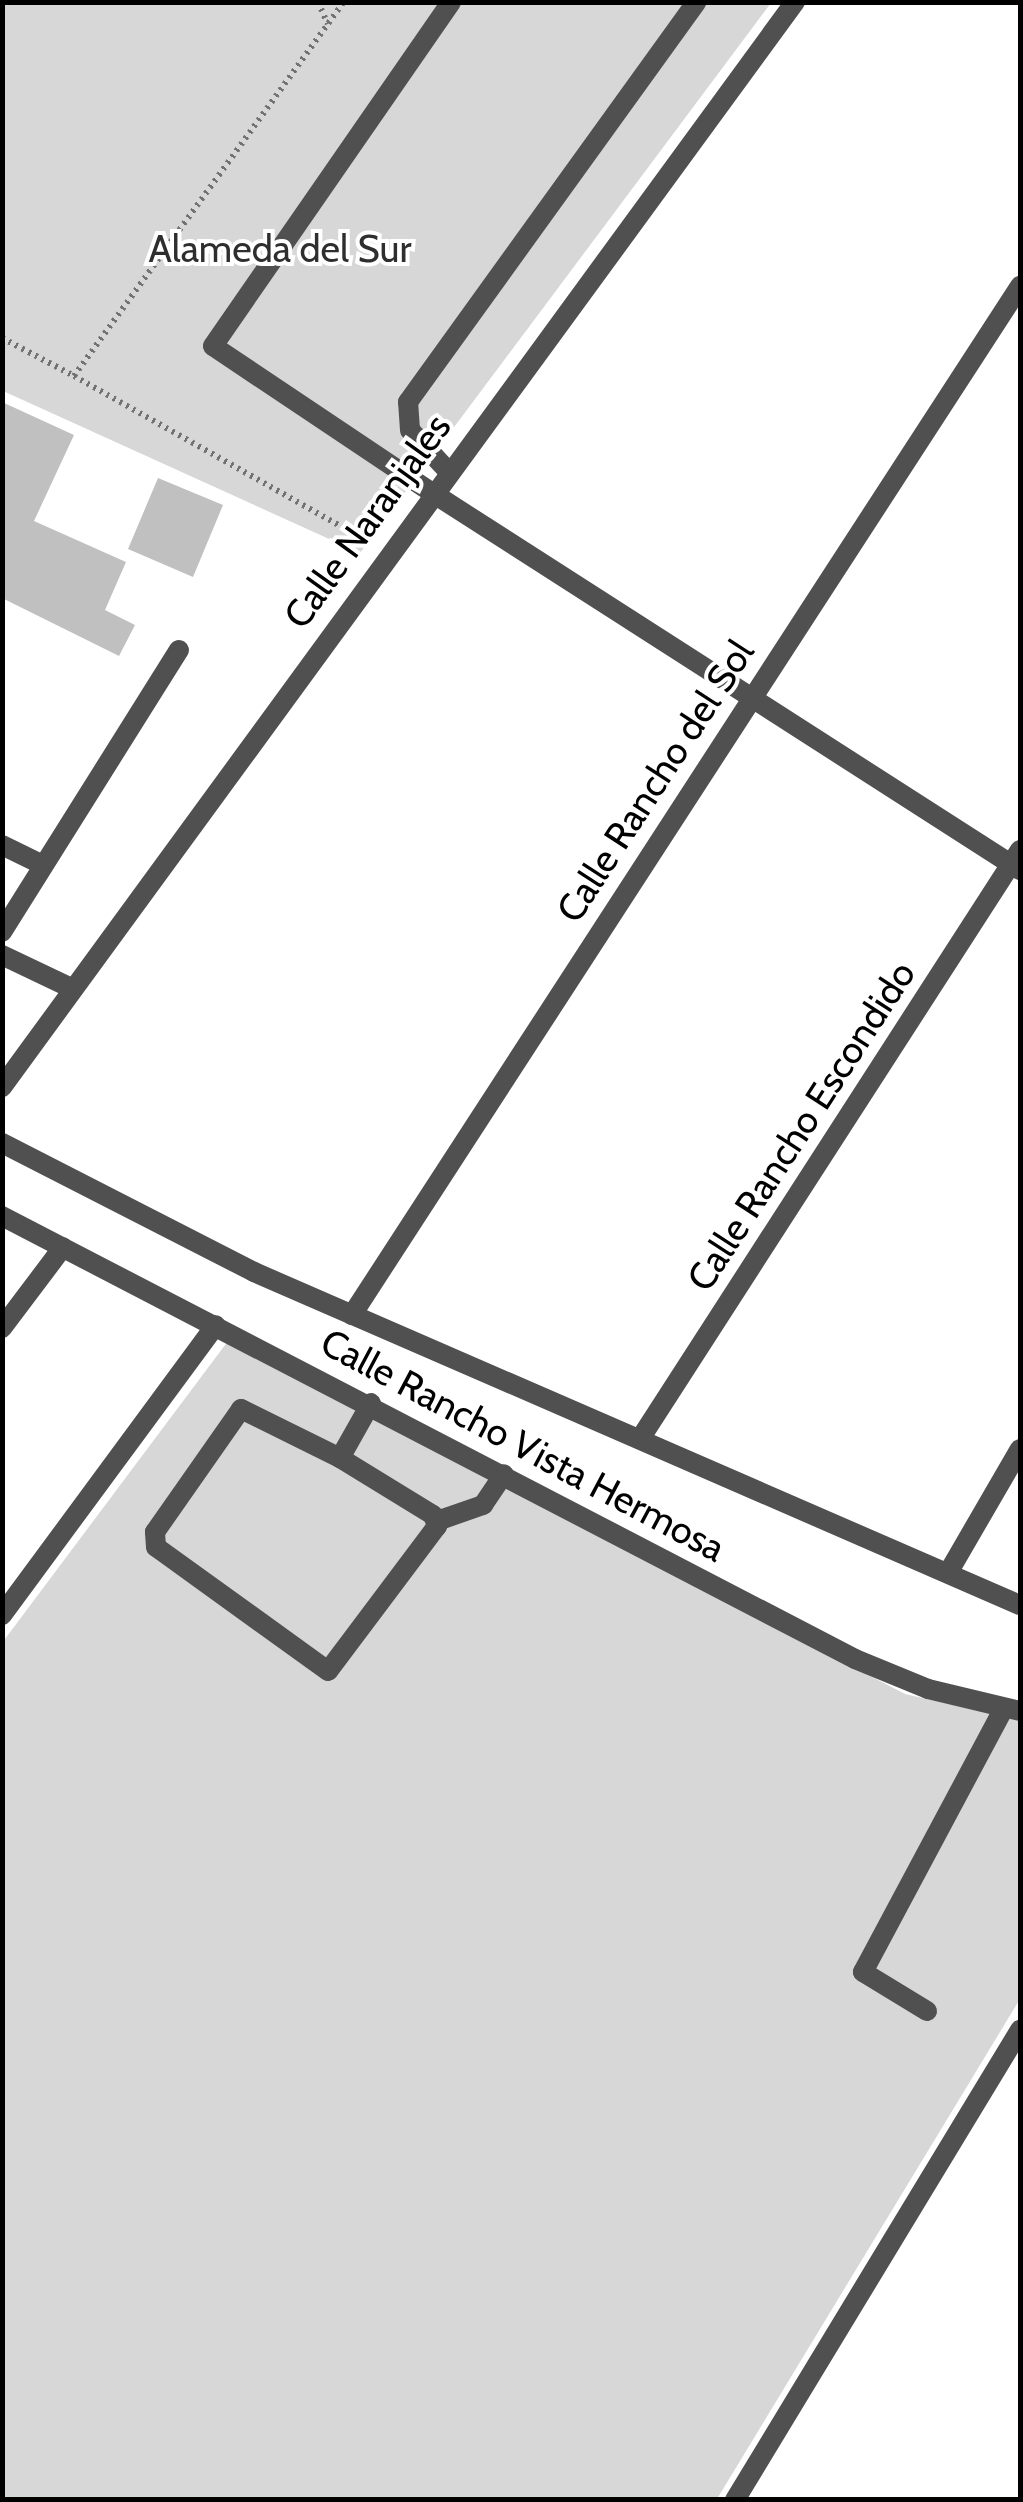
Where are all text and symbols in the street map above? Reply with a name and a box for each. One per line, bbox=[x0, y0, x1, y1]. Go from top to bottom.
park label: Alameda del Sur bbox=[149, 226, 411, 272]
street label: Calle Naranjales bbox=[274, 405, 460, 637]
street label: Calle Rancho del Sol bbox=[547, 631, 763, 931]
street label: Calle Rancho Escondido bbox=[677, 953, 925, 1299]
street label: Calle Rancho Vista Hermosa bbox=[313, 1319, 733, 1571]

